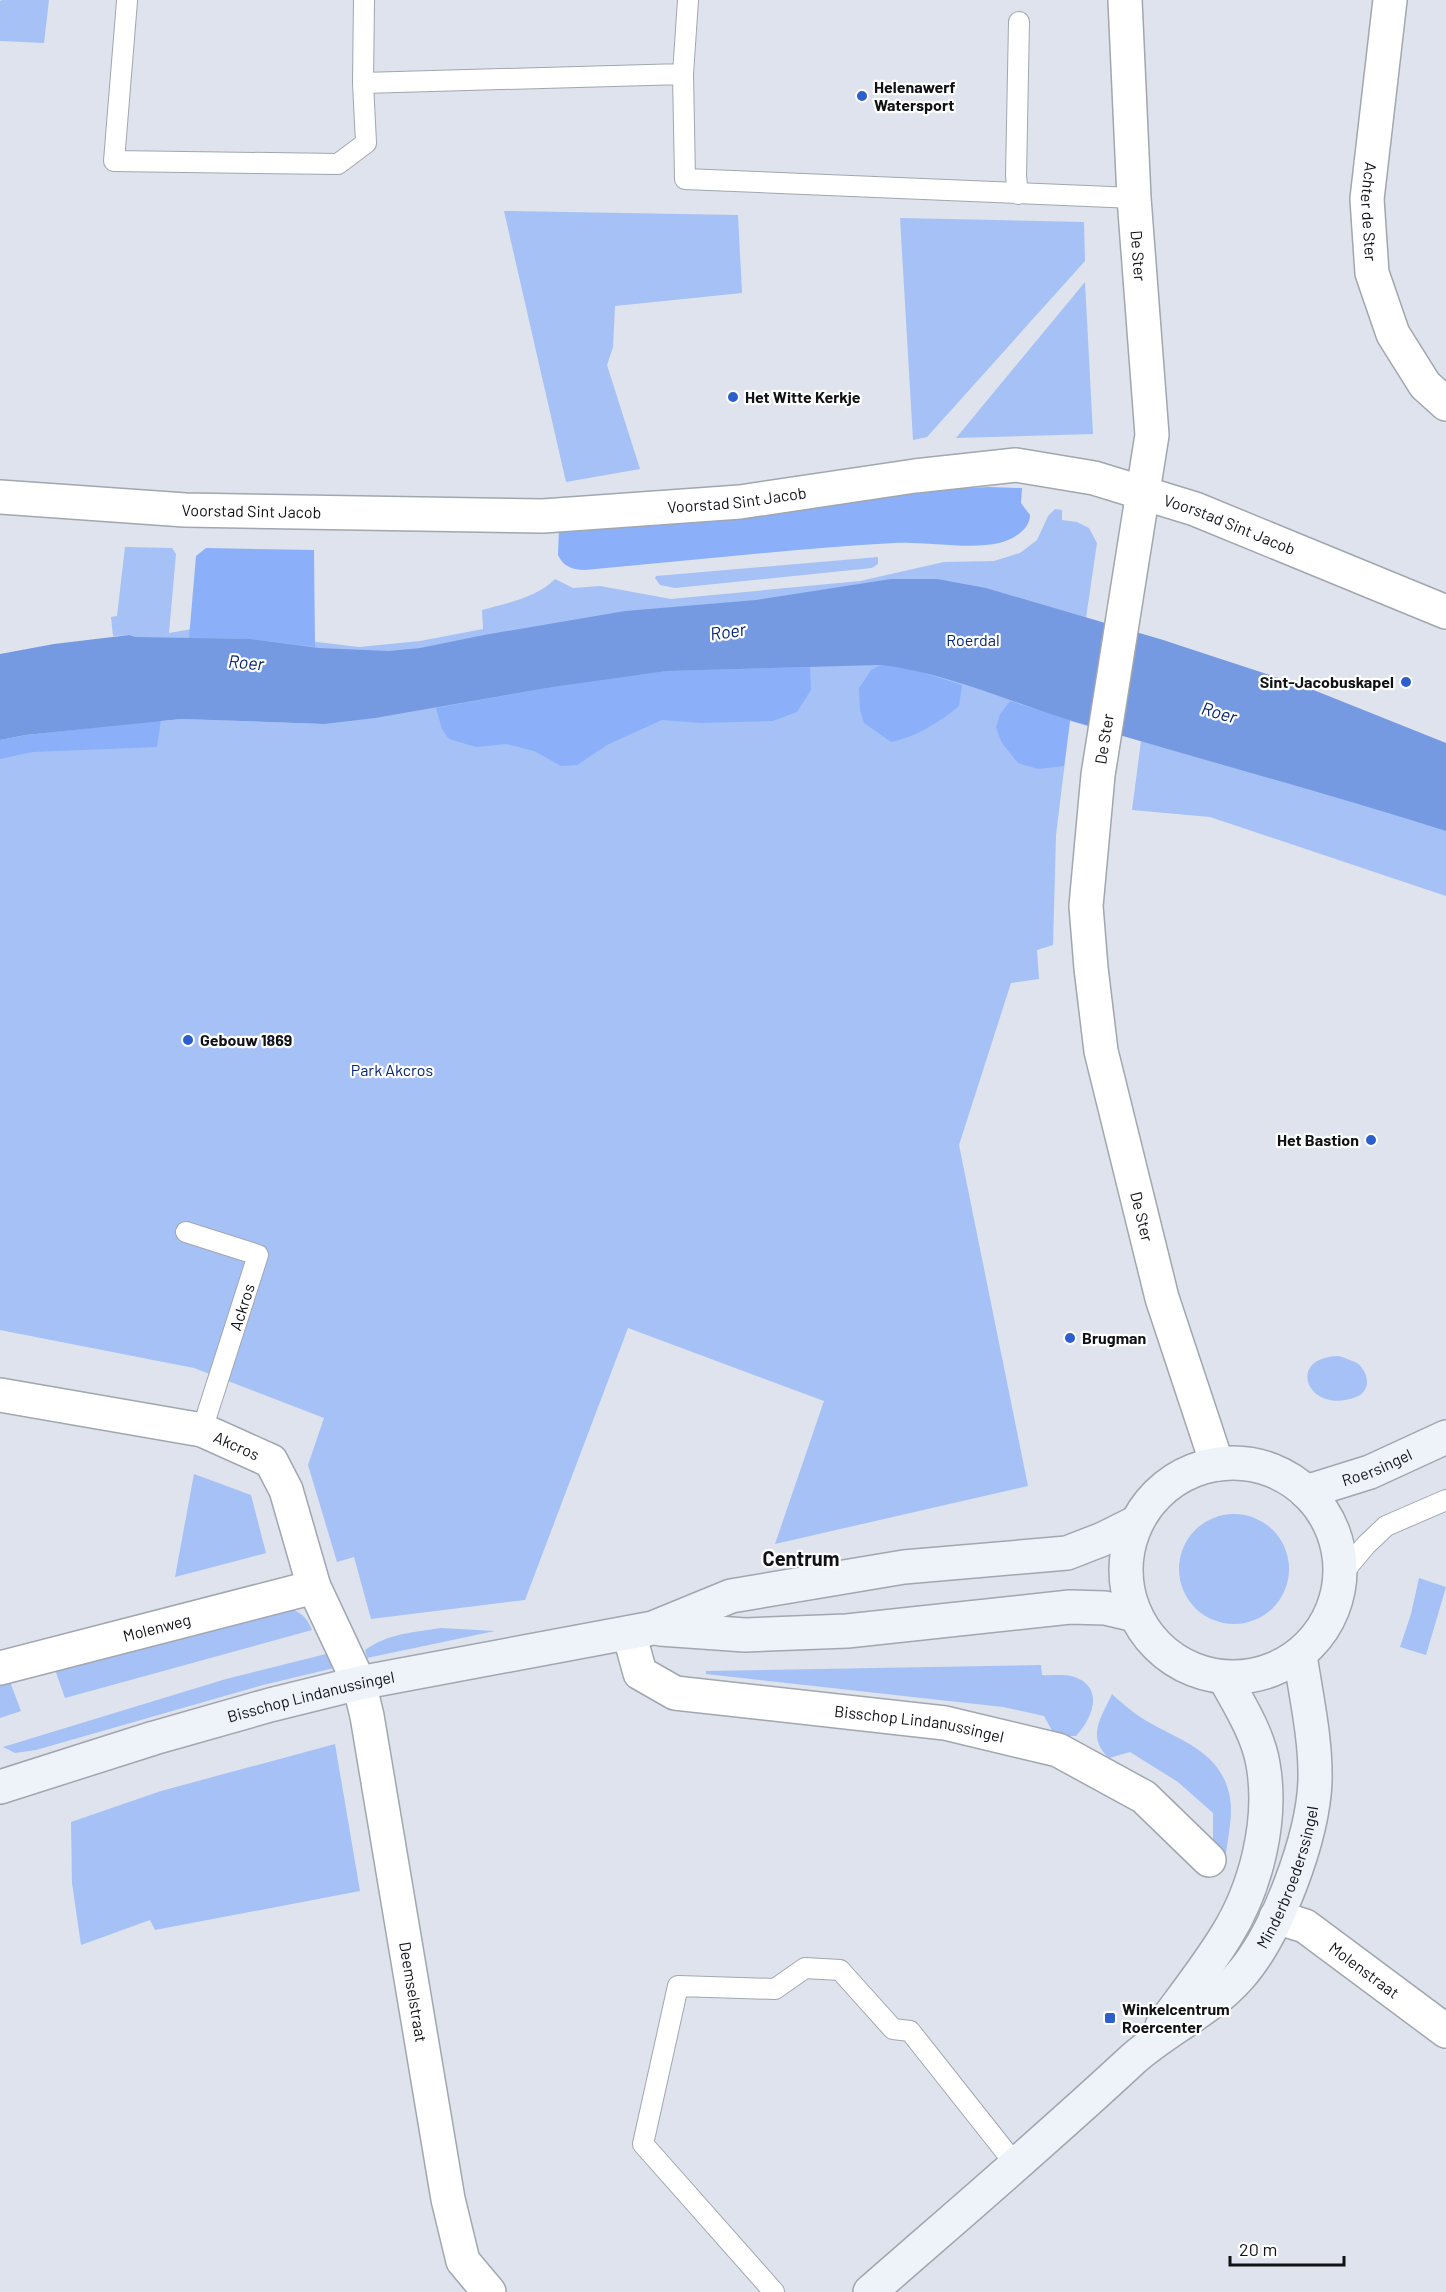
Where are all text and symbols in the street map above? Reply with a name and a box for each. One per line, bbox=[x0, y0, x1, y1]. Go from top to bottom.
place label: Helenawerf Watersport bbox=[874, 77, 956, 114]
marker: Helenawerf Watersport bbox=[855, 89, 869, 103]
street label: Achter de Ster bbox=[1358, 161, 1381, 262]
street label: De Ster bbox=[1127, 229, 1150, 282]
place label: Het Witte Kerkje bbox=[745, 387, 861, 406]
marker: Het Witte Kerkje bbox=[726, 390, 740, 404]
street label: Voorstad Sint Jacob bbox=[667, 482, 808, 516]
street label: Voorstad Sint Jacob bbox=[1162, 490, 1298, 558]
street label: Voorstad Sint Jacob bbox=[181, 500, 322, 521]
water label: Roer bbox=[709, 618, 748, 644]
park label: Roerdal bbox=[946, 630, 1000, 649]
water label: Roer bbox=[227, 649, 266, 675]
place label: Sint-Jacobuskapel bbox=[1260, 672, 1394, 691]
marker: Sint-Jacobuskapel bbox=[1399, 675, 1413, 689]
water label: Roer bbox=[1199, 697, 1240, 728]
street label: De Ster bbox=[1090, 712, 1117, 766]
place label: Gebouw 1869 bbox=[200, 1030, 292, 1049]
marker: Gebouw 1869 bbox=[181, 1033, 195, 1047]
park label: Park Akcros bbox=[351, 1060, 433, 1079]
place label: Het Bastion bbox=[1277, 1130, 1359, 1149]
marker: Het Bastion bbox=[1364, 1133, 1378, 1147]
street label: De Ster bbox=[1127, 1189, 1158, 1244]
street label: Ackros bbox=[225, 1281, 258, 1333]
place label: Brugman bbox=[1082, 1328, 1146, 1347]
marker: Brugman bbox=[1063, 1331, 1077, 1345]
street label: Akcros bbox=[211, 1427, 263, 1464]
street label: Roersingel bbox=[1339, 1444, 1415, 1489]
district label: Centrum bbox=[763, 1546, 839, 1570]
street label: Molenweg bbox=[121, 1609, 193, 1645]
street label: Bisschop Lindanussingel bbox=[225, 1667, 396, 1726]
street label: Bisschop Lindanussingel bbox=[834, 1701, 1006, 1746]
street label: Minderbroederssingel bbox=[1252, 1804, 1321, 1952]
street label: Molenstraat bbox=[1326, 1937, 1403, 2002]
street label: Deemselstraat bbox=[396, 1940, 432, 2043]
place label: Winkelcentrum Roercenter bbox=[1122, 1999, 1230, 2036]
marker: Winkelcentrum Roercenter bbox=[1103, 2011, 1117, 2025]
scale bar bbox=[1230, 2229, 1344, 2267]
text: 20 m bbox=[1239, 2238, 1277, 2260]

